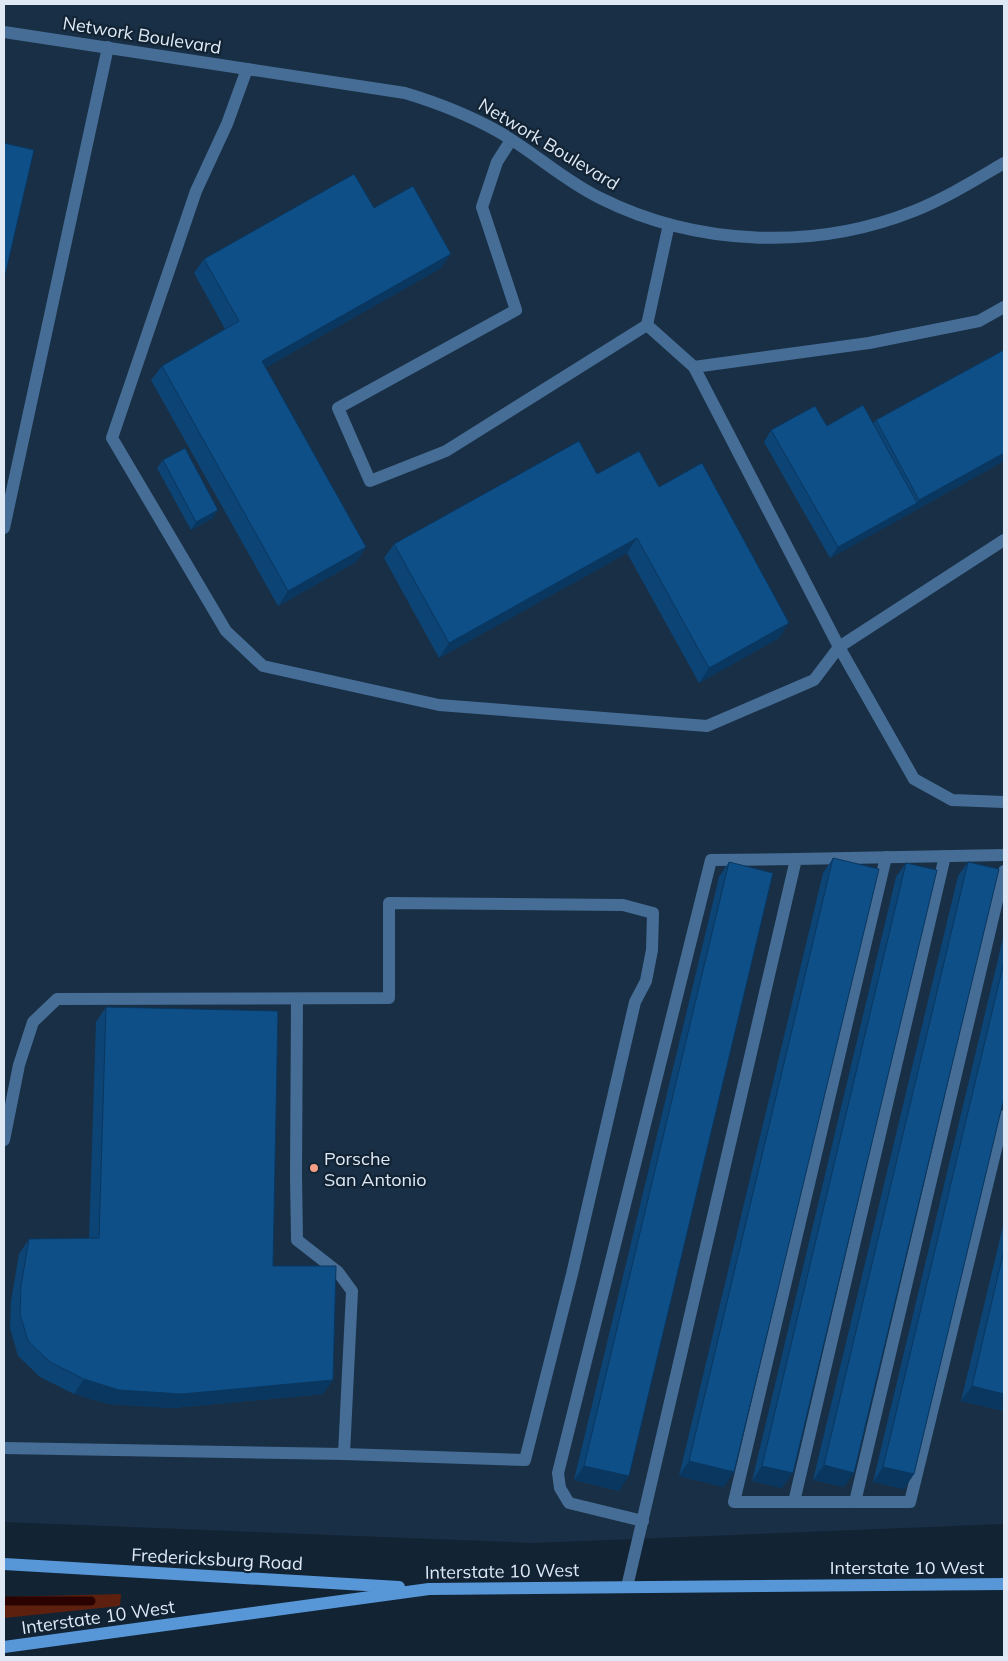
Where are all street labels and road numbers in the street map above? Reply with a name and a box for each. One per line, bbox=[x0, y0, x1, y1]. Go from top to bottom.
street label: Network Boulevard bbox=[61, 11, 223, 59]
street label: Network Boulevard bbox=[474, 93, 624, 195]
street label: Fredericksburg Road bbox=[131, 1543, 303, 1575]
street label: Interstate 10 West bbox=[830, 1556, 984, 1579]
street label: Interstate 10 West bbox=[425, 1558, 579, 1584]
street label: Interstate 10 West bbox=[20, 1595, 176, 1639]

